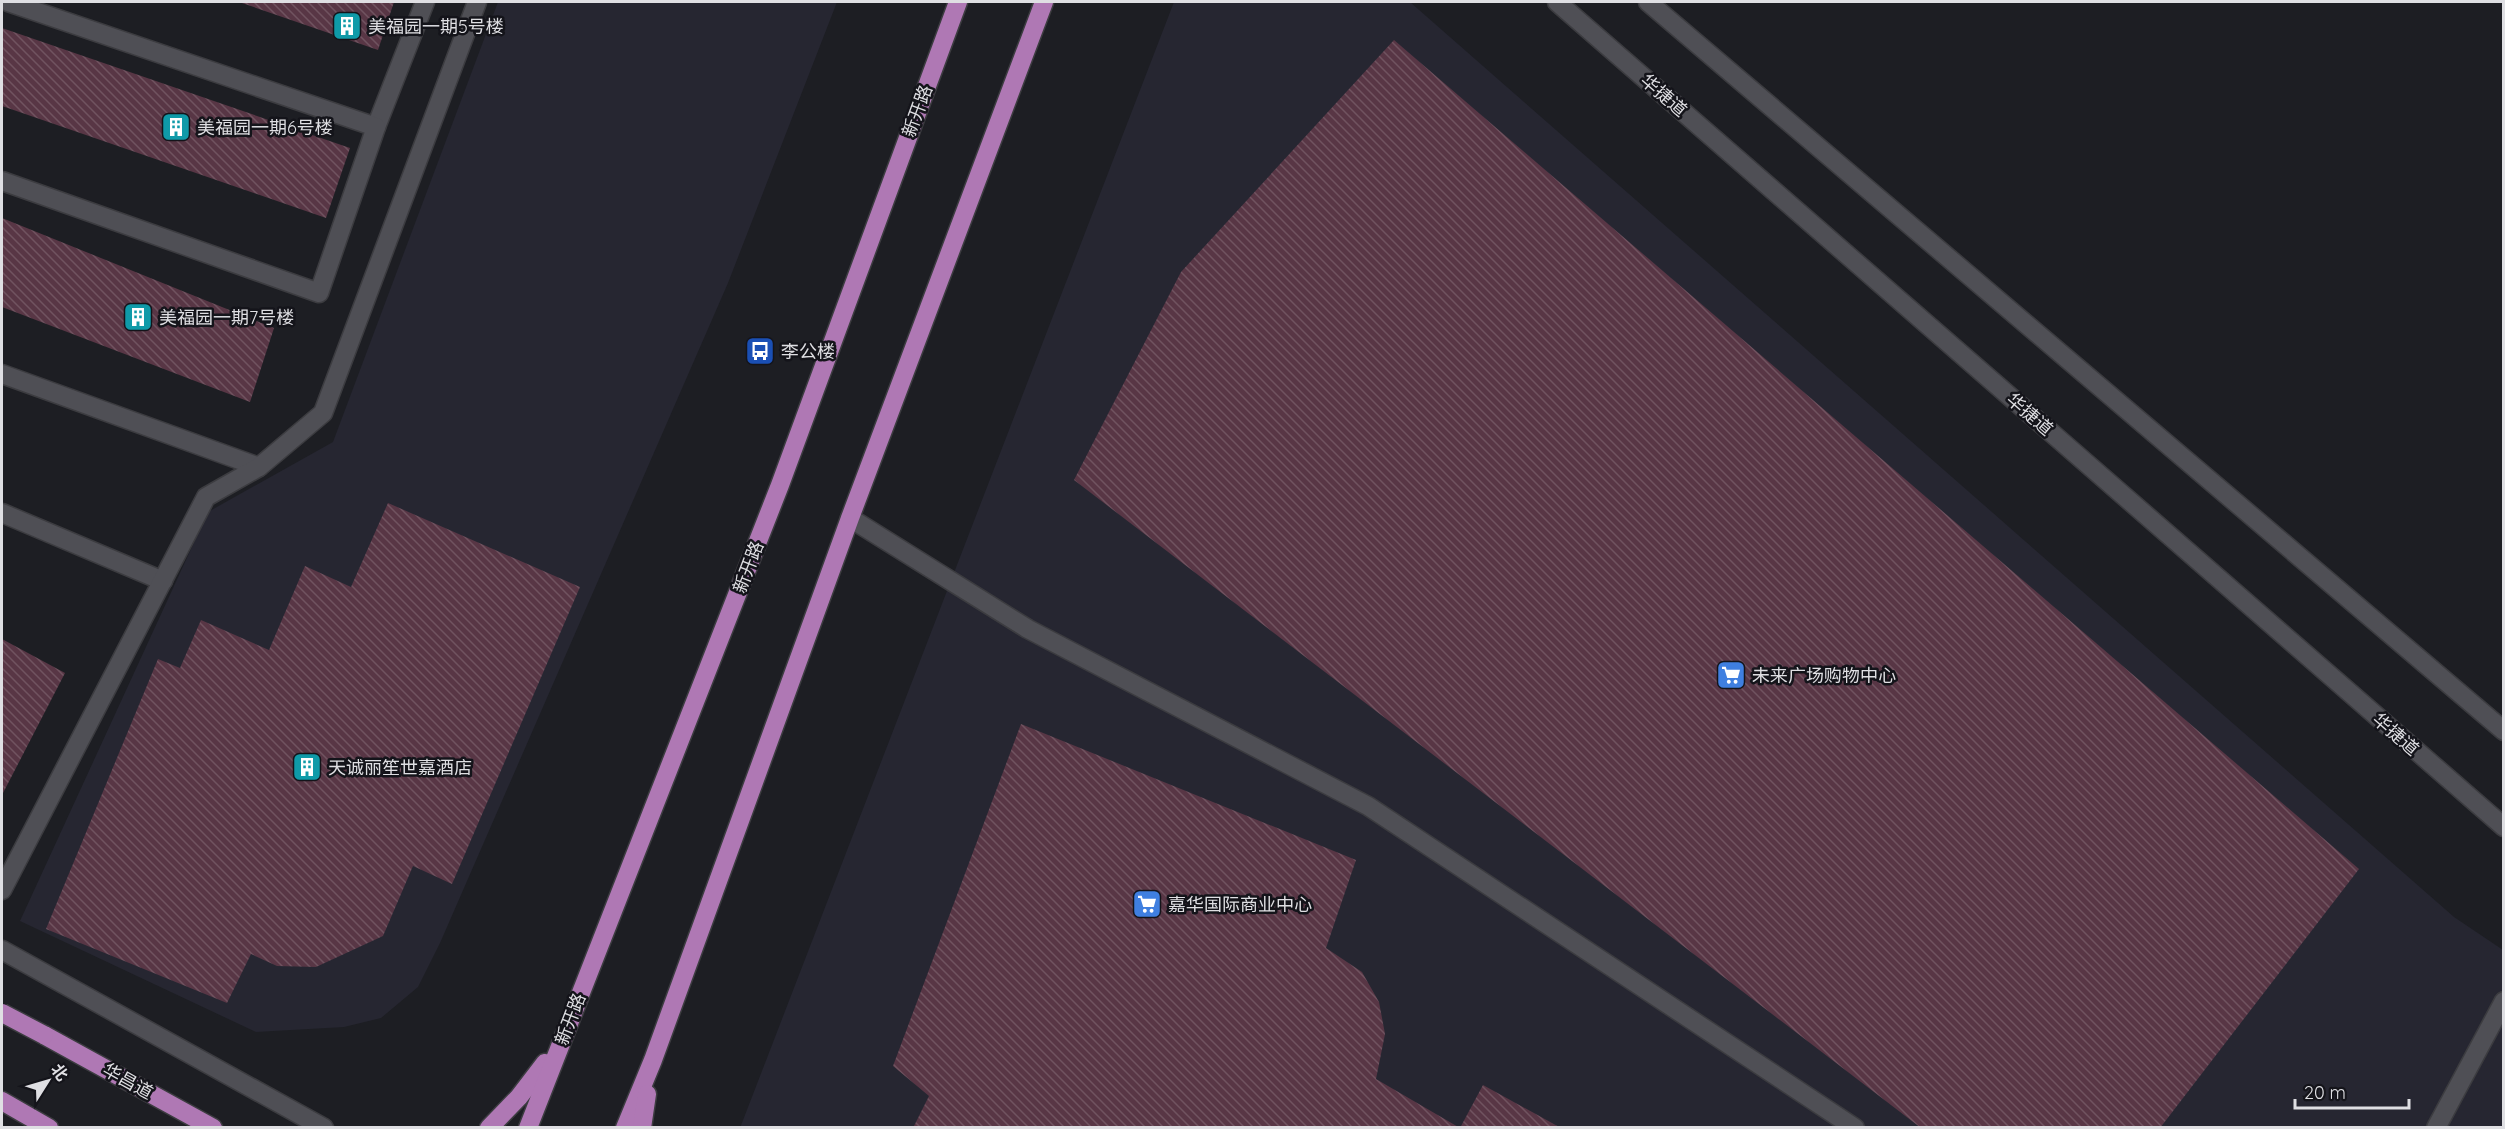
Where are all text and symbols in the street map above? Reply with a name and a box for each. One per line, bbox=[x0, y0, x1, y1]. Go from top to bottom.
building icon: 美福园一期5号楼 bbox=[331, 10, 363, 42]
place label: 美福园一期5号楼 bbox=[368, 15, 504, 38]
street label: 华捷道 bbox=[1636, 69, 1692, 121]
street label: 新开路 bbox=[897, 82, 937, 140]
building icon: 美福园一期6号楼 bbox=[160, 111, 192, 143]
place label: 美福园一期6号楼 bbox=[197, 116, 333, 139]
building icon: 美福园一期7号楼 bbox=[122, 301, 154, 333]
place label: 美福园一期7号楼 bbox=[159, 306, 294, 329]
bus stop icon: 李公楼 bbox=[744, 335, 776, 367]
place label: 李公楼 bbox=[781, 340, 835, 363]
street label: 华捷道 bbox=[2002, 388, 2058, 440]
street label: 新开路 bbox=[728, 538, 768, 596]
supermarket icon: 未来广场购物中心 bbox=[1715, 659, 1747, 691]
place label: 未来广场购物中心 bbox=[1752, 664, 1896, 687]
street label: 华捷道 bbox=[2368, 708, 2424, 760]
building icon: 天诚丽笙世嘉酒店 bbox=[291, 751, 323, 783]
place label: 天诚丽笙世嘉酒店 bbox=[328, 756, 472, 779]
supermarket icon: 嘉华国际商业中心 bbox=[1131, 888, 1163, 920]
place label: 嘉华国际商业中心 bbox=[1168, 893, 1312, 916]
street label: 新开路 bbox=[550, 990, 590, 1048]
north arrow bbox=[18, 1051, 78, 1111]
street label: 华昌道 bbox=[99, 1058, 157, 1104]
text: 北 bbox=[47, 1060, 73, 1084]
scale bar bbox=[2295, 1072, 2409, 1110]
text: 20 m bbox=[2304, 1081, 2346, 1104]

